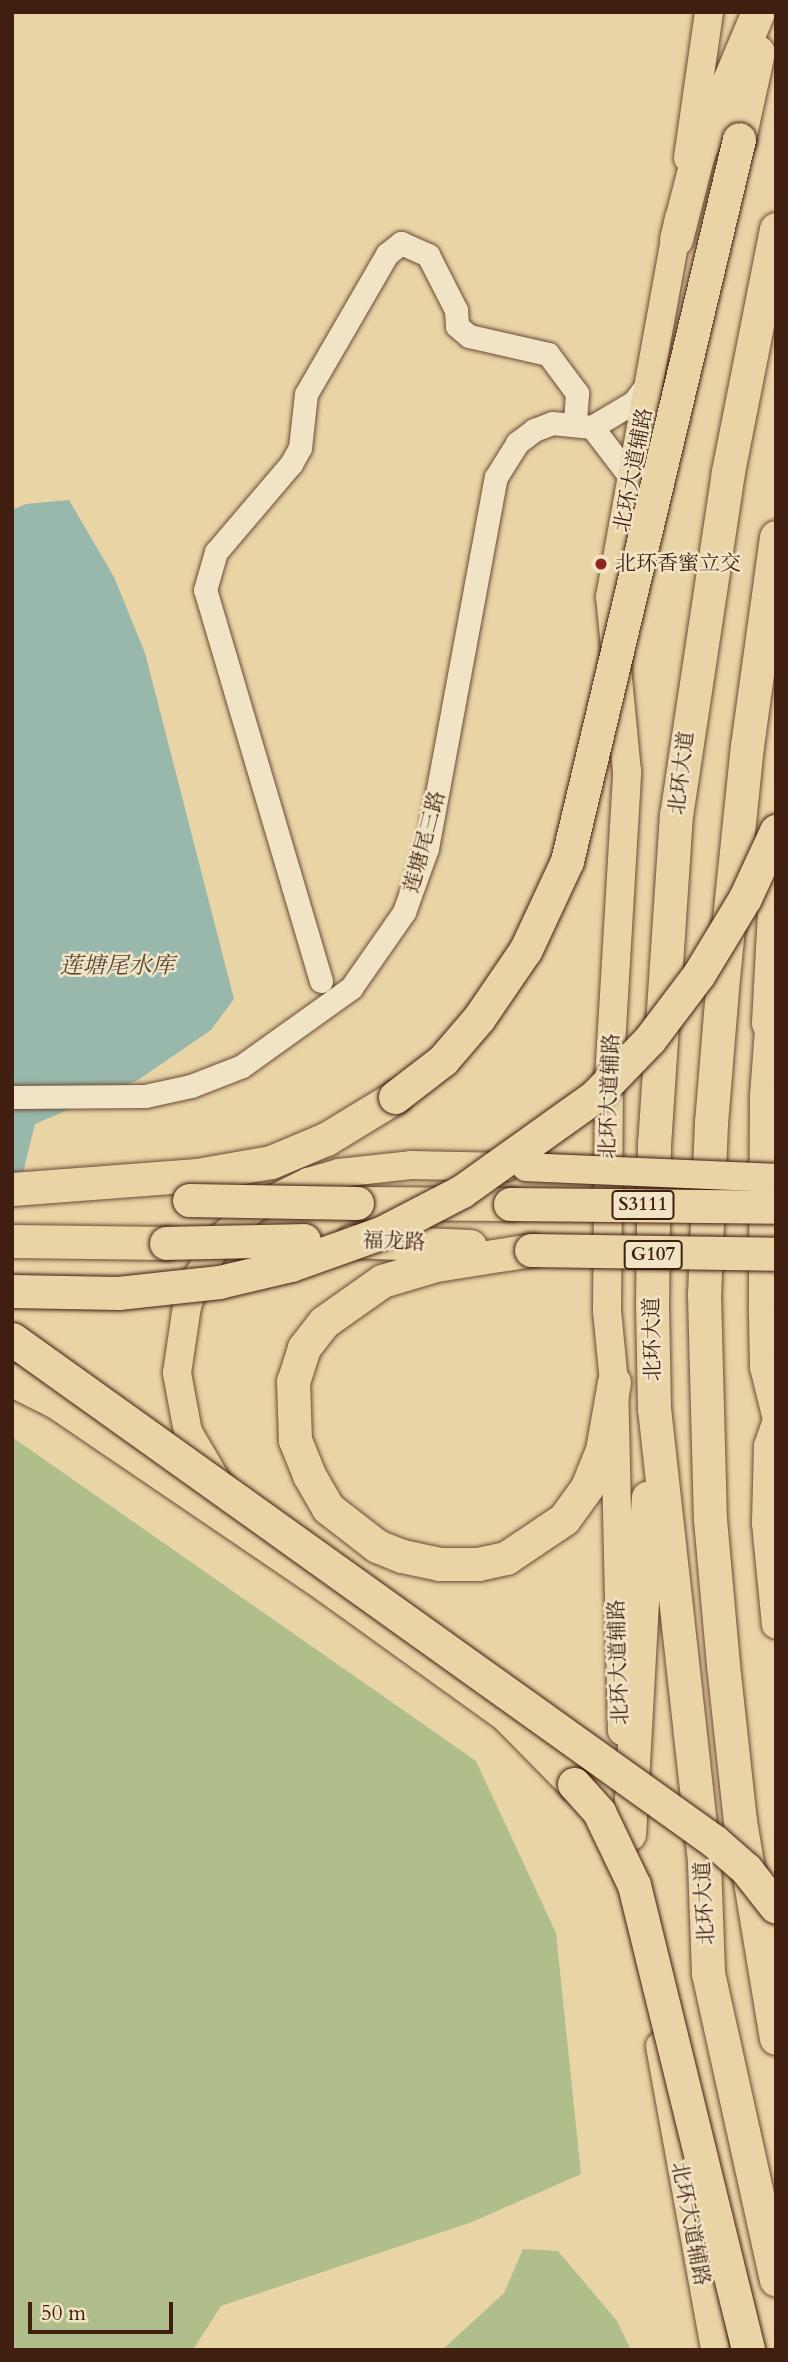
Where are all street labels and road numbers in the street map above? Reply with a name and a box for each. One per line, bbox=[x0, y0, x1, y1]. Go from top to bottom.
street label: 北环大道辅路 bbox=[610, 406, 658, 534]
street label: 北环大道 bbox=[664, 730, 700, 816]
street label: 莲塘尾三路 bbox=[399, 788, 451, 896]
street label: 北环大道辅路 bbox=[595, 1033, 625, 1159]
road number: S3111 bbox=[610, 1190, 676, 1220]
street label: 福龙路 bbox=[362, 1228, 426, 1256]
road number: G107 bbox=[623, 1240, 683, 1270]
street label: 北环大道 bbox=[640, 1297, 666, 1381]
street label: 北环大道辅路 bbox=[604, 1599, 634, 1725]
street label: 北环大道 bbox=[690, 1860, 720, 1946]
street label: 北环大道辅路 bbox=[666, 2160, 714, 2288]

